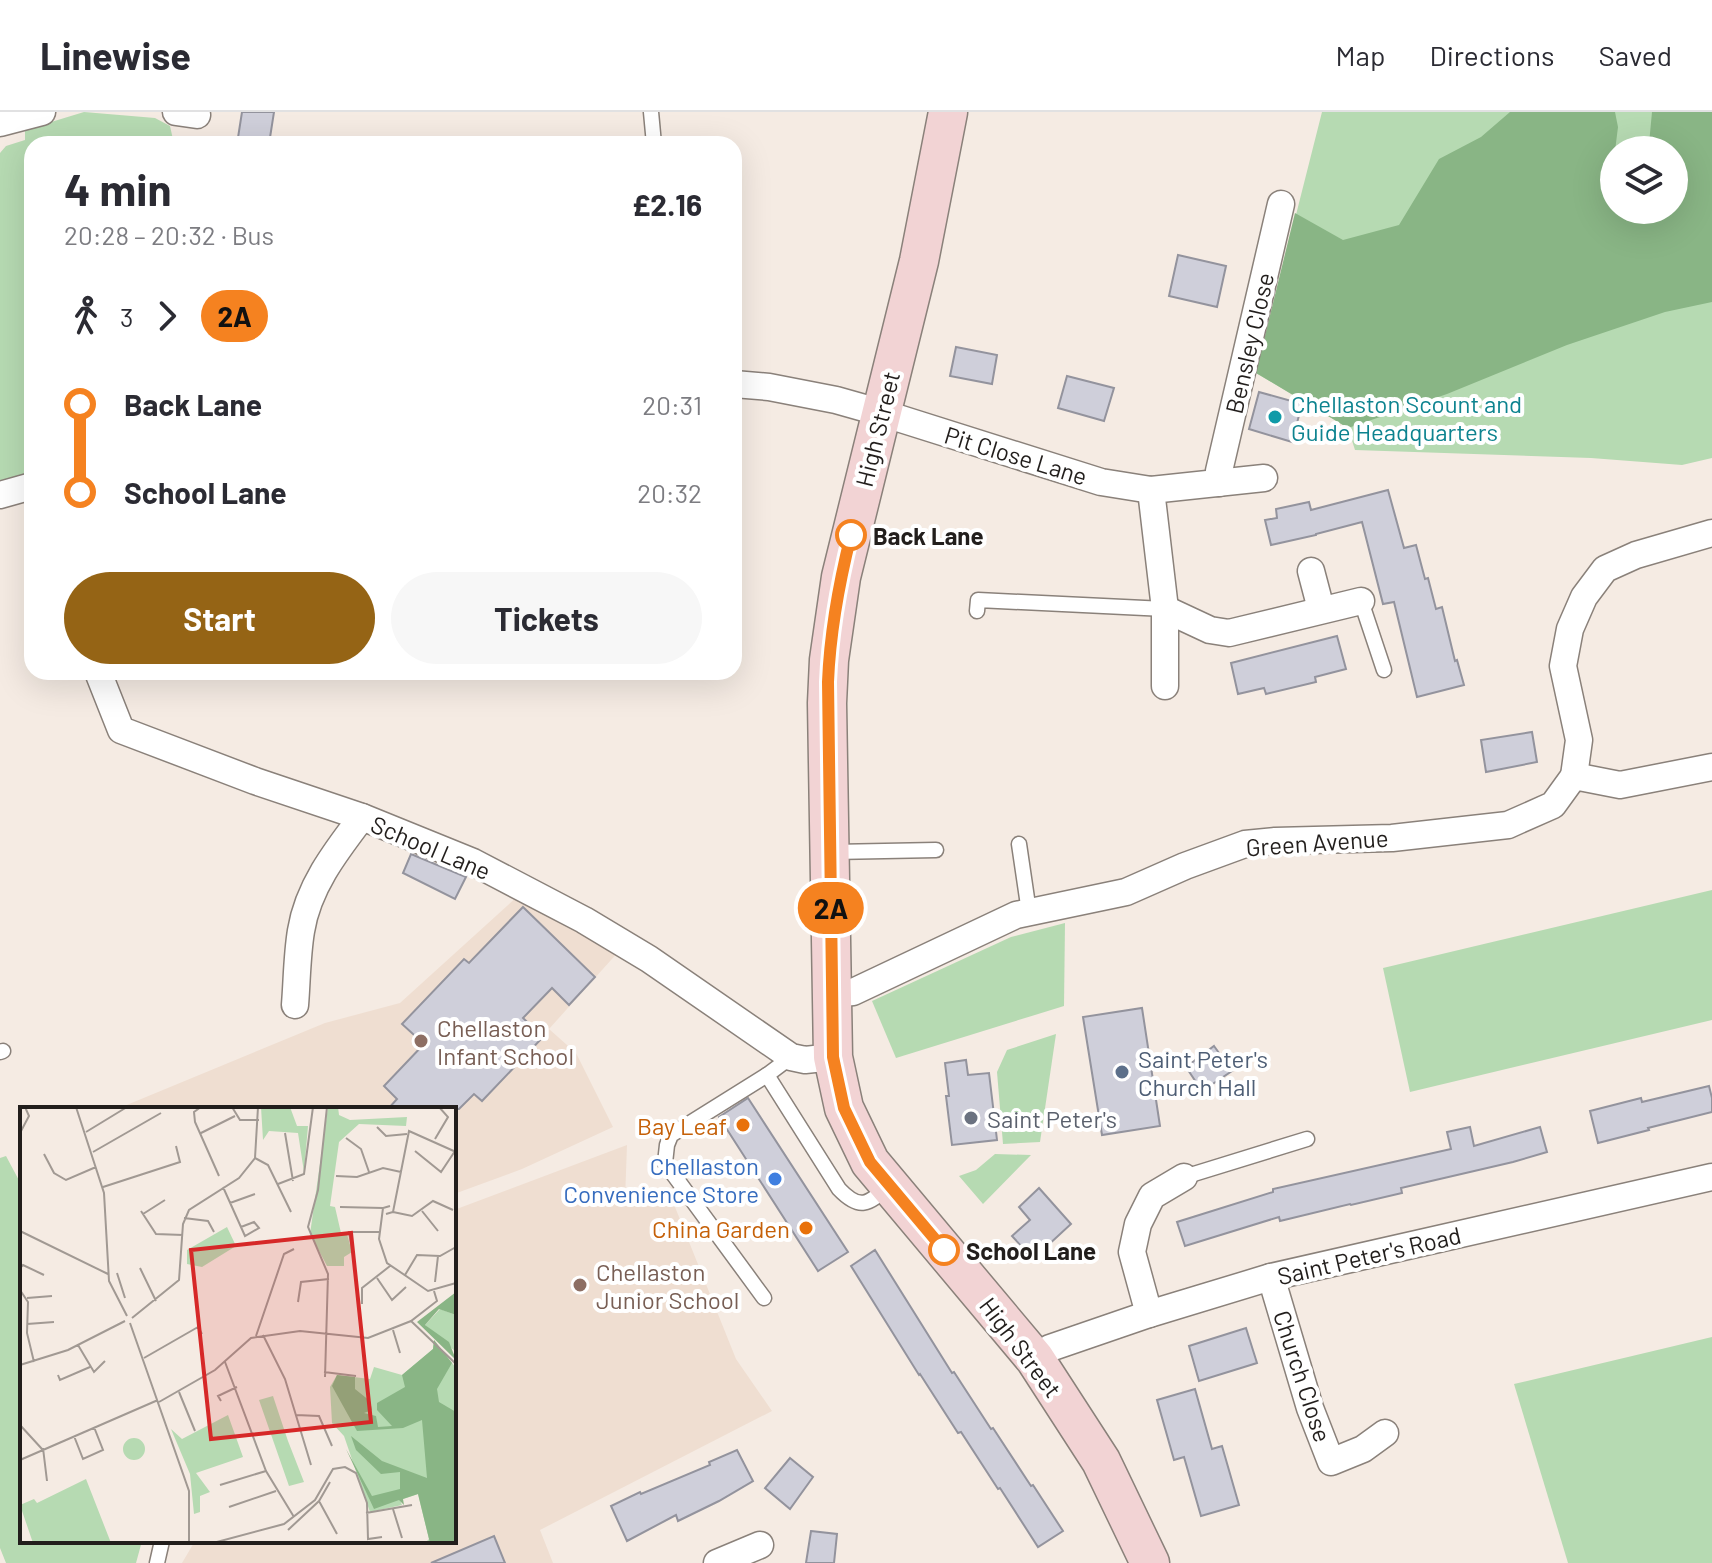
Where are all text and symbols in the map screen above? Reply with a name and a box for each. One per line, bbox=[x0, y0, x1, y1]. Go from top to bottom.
text: Linewise bbox=[40, 32, 191, 78]
text: Map bbox=[1336, 38, 1385, 72]
text: Directions bbox=[1429, 38, 1555, 72]
text: Saved bbox=[1599, 38, 1672, 72]
map controls bbox=[1600, 136, 1688, 224]
button: layers bbox=[1600, 136, 1688, 224]
text: 4 min bbox=[64, 162, 171, 215]
text: £2.16 bbox=[632, 186, 702, 222]
text: 20:28 – 20:32 · Bus bbox=[64, 219, 274, 250]
street label: Bensley Close bbox=[1219, 270, 1279, 416]
icon: walk bbox=[64, 294, 108, 338]
icon: forward bbox=[145, 294, 189, 338]
text: 2A bbox=[217, 299, 252, 333]
text: 3 bbox=[120, 301, 133, 332]
street label: High Street bbox=[849, 368, 905, 490]
text: Back Lane bbox=[124, 386, 262, 422]
text: 20:31 bbox=[642, 389, 702, 420]
place label: Chellaston Scount and Guide Headquarters bbox=[1291, 389, 1522, 446]
marker: Chellaston Scount and Guide Headquarters bbox=[1266, 408, 1284, 426]
street label: Pit Close Lane bbox=[941, 420, 1091, 490]
text: School Lane bbox=[124, 474, 287, 510]
text: 20:32 bbox=[637, 477, 702, 508]
marker: Back Lane bbox=[836, 520, 866, 550]
place label: Back Lane bbox=[873, 521, 984, 550]
button: Start bbox=[64, 572, 375, 664]
button: Tickets bbox=[391, 572, 702, 664]
street label: School Lane bbox=[367, 809, 495, 885]
street label: Green Avenue bbox=[1245, 823, 1389, 861]
line badge: 2A bbox=[795, 882, 867, 934]
text: 2A bbox=[814, 891, 848, 925]
place label: Chellaston Infant School bbox=[437, 1013, 574, 1070]
marker: Chellaston Infant School bbox=[412, 1032, 430, 1050]
place label: Saint Peter's Church Hall bbox=[1138, 1044, 1268, 1101]
marker: Saint Peter's Church Hall bbox=[1113, 1063, 1131, 1081]
place label: Saint Peter's bbox=[987, 1104, 1117, 1133]
inset map bbox=[20, 1107, 456, 1543]
marker: Saint Peter's bbox=[962, 1109, 980, 1127]
place label: Bay Leaf bbox=[637, 1111, 727, 1140]
marker: Bay Leaf bbox=[734, 1116, 752, 1134]
place label: Chellaston Convenience Store bbox=[563, 1151, 759, 1208]
marker: Chellaston Convenience Store bbox=[766, 1170, 784, 1188]
place label: China Garden bbox=[652, 1214, 790, 1243]
marker: China Garden bbox=[797, 1219, 815, 1237]
street label: Saint Peter's Road bbox=[1274, 1220, 1464, 1290]
marker: School Lane bbox=[929, 1235, 959, 1265]
place label: School Lane bbox=[966, 1236, 1096, 1265]
place label: Chellaston Junior School bbox=[596, 1257, 739, 1314]
marker: Chellaston Junior School bbox=[571, 1276, 589, 1294]
street label: High Street bbox=[974, 1291, 1068, 1403]
street label: Church Close bbox=[1268, 1307, 1338, 1445]

